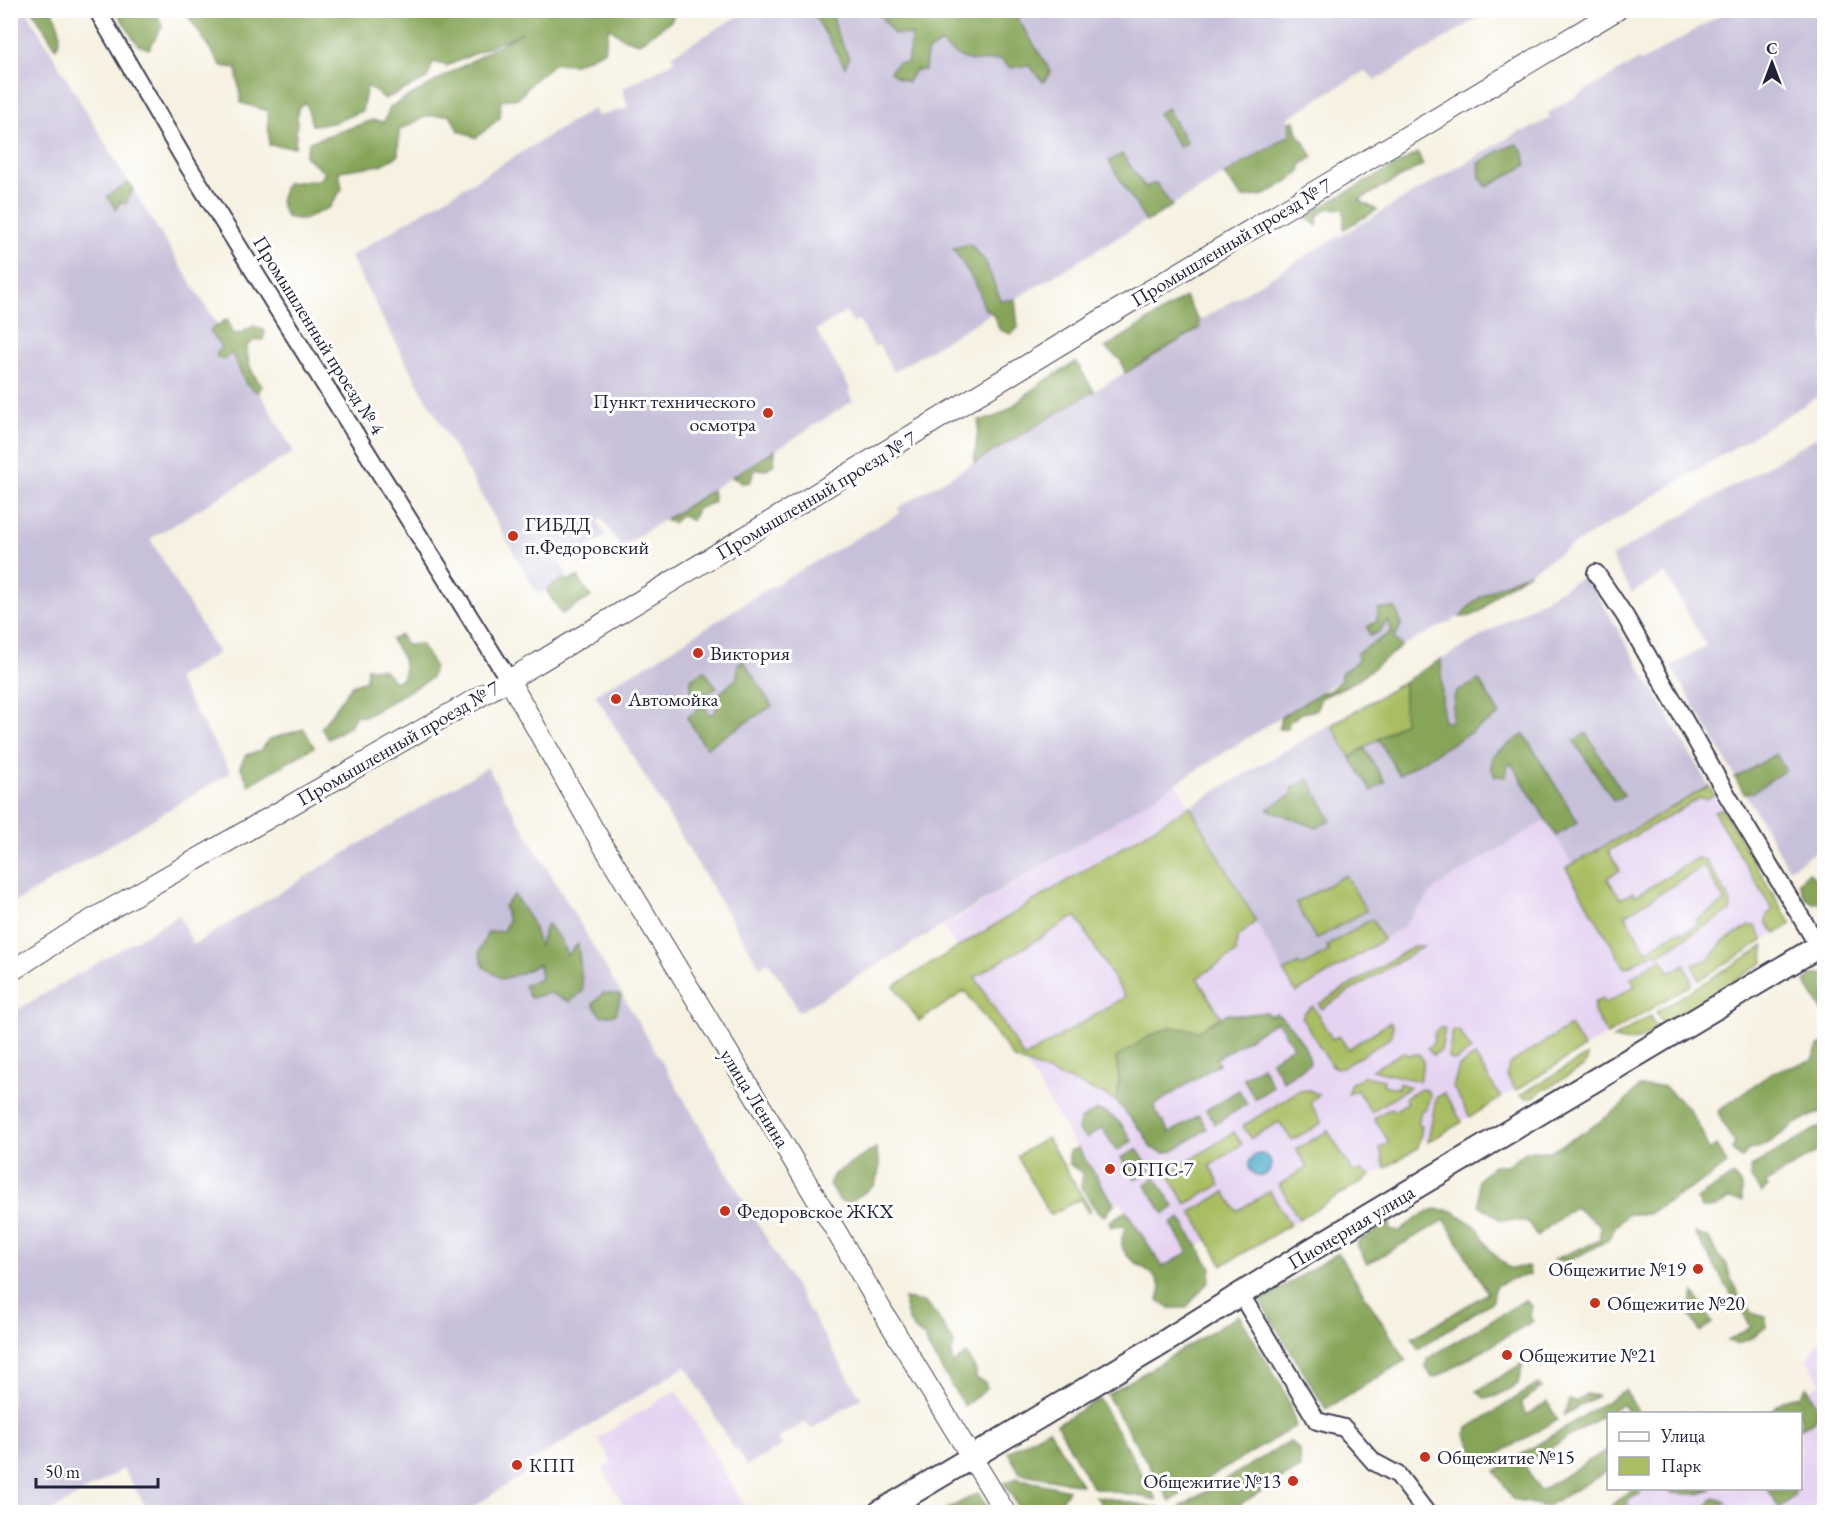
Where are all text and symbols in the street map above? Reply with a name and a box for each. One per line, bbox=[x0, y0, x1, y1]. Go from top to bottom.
north arrow bbox=[1742, 33, 1802, 93]
text: С bbox=[1766, 38, 1778, 59]
street label: Промышленный проезд № 7 bbox=[1126, 171, 1337, 312]
street label: Промышленный проезд № 4 bbox=[247, 231, 391, 440]
place label: Пункт технического осмотра bbox=[593, 388, 756, 437]
marker: Пункт технического осмотра bbox=[761, 406, 775, 420]
street label: Промышленный проезд № 7 bbox=[711, 424, 922, 565]
place label: ГИБДД п.Федоровский bbox=[525, 511, 649, 560]
marker: ГИБДД п.Федоровский bbox=[506, 529, 520, 543]
place label: Виктория bbox=[710, 640, 790, 666]
marker: Виктория bbox=[691, 646, 705, 660]
street label: Промышленный проезд № 7 bbox=[292, 674, 504, 812]
place label: Автомойка bbox=[627, 686, 718, 712]
marker: Автомойка bbox=[609, 692, 623, 706]
street label: улица Ленина bbox=[714, 1044, 796, 1152]
place label: ОГПС-7 bbox=[1122, 1156, 1194, 1182]
marker: ОГПС-7 bbox=[1103, 1162, 1117, 1176]
street label: Пионерная улица bbox=[1283, 1179, 1419, 1275]
place label: Федоровское ЖКХ bbox=[737, 1198, 894, 1224]
marker: Федоровское ЖКХ bbox=[718, 1204, 732, 1218]
place label: Общежитие №19 bbox=[1548, 1256, 1686, 1282]
marker: Общежитие №19 bbox=[1691, 1262, 1705, 1276]
place label: Общежитие №20 bbox=[1607, 1290, 1745, 1316]
marker: Общежитие №20 bbox=[1588, 1296, 1602, 1310]
place label: Общежитие №21 bbox=[1519, 1342, 1657, 1368]
marker: Общежитие №21 bbox=[1500, 1348, 1514, 1362]
legend bbox=[1607, 1412, 1802, 1490]
text: Улица bbox=[1660, 1424, 1706, 1447]
place label: Общежитие №15 bbox=[1437, 1444, 1575, 1470]
marker: Общежитие №15 bbox=[1418, 1450, 1432, 1464]
scale bar bbox=[36, 1451, 158, 1489]
place label: КПП bbox=[529, 1452, 575, 1478]
text: Парк bbox=[1661, 1454, 1701, 1477]
marker: КПП bbox=[510, 1458, 524, 1472]
text: 50 m bbox=[45, 1460, 80, 1483]
place label: Общежитие №13 bbox=[1143, 1468, 1281, 1494]
marker: Общежитие №13 bbox=[1286, 1474, 1300, 1488]

